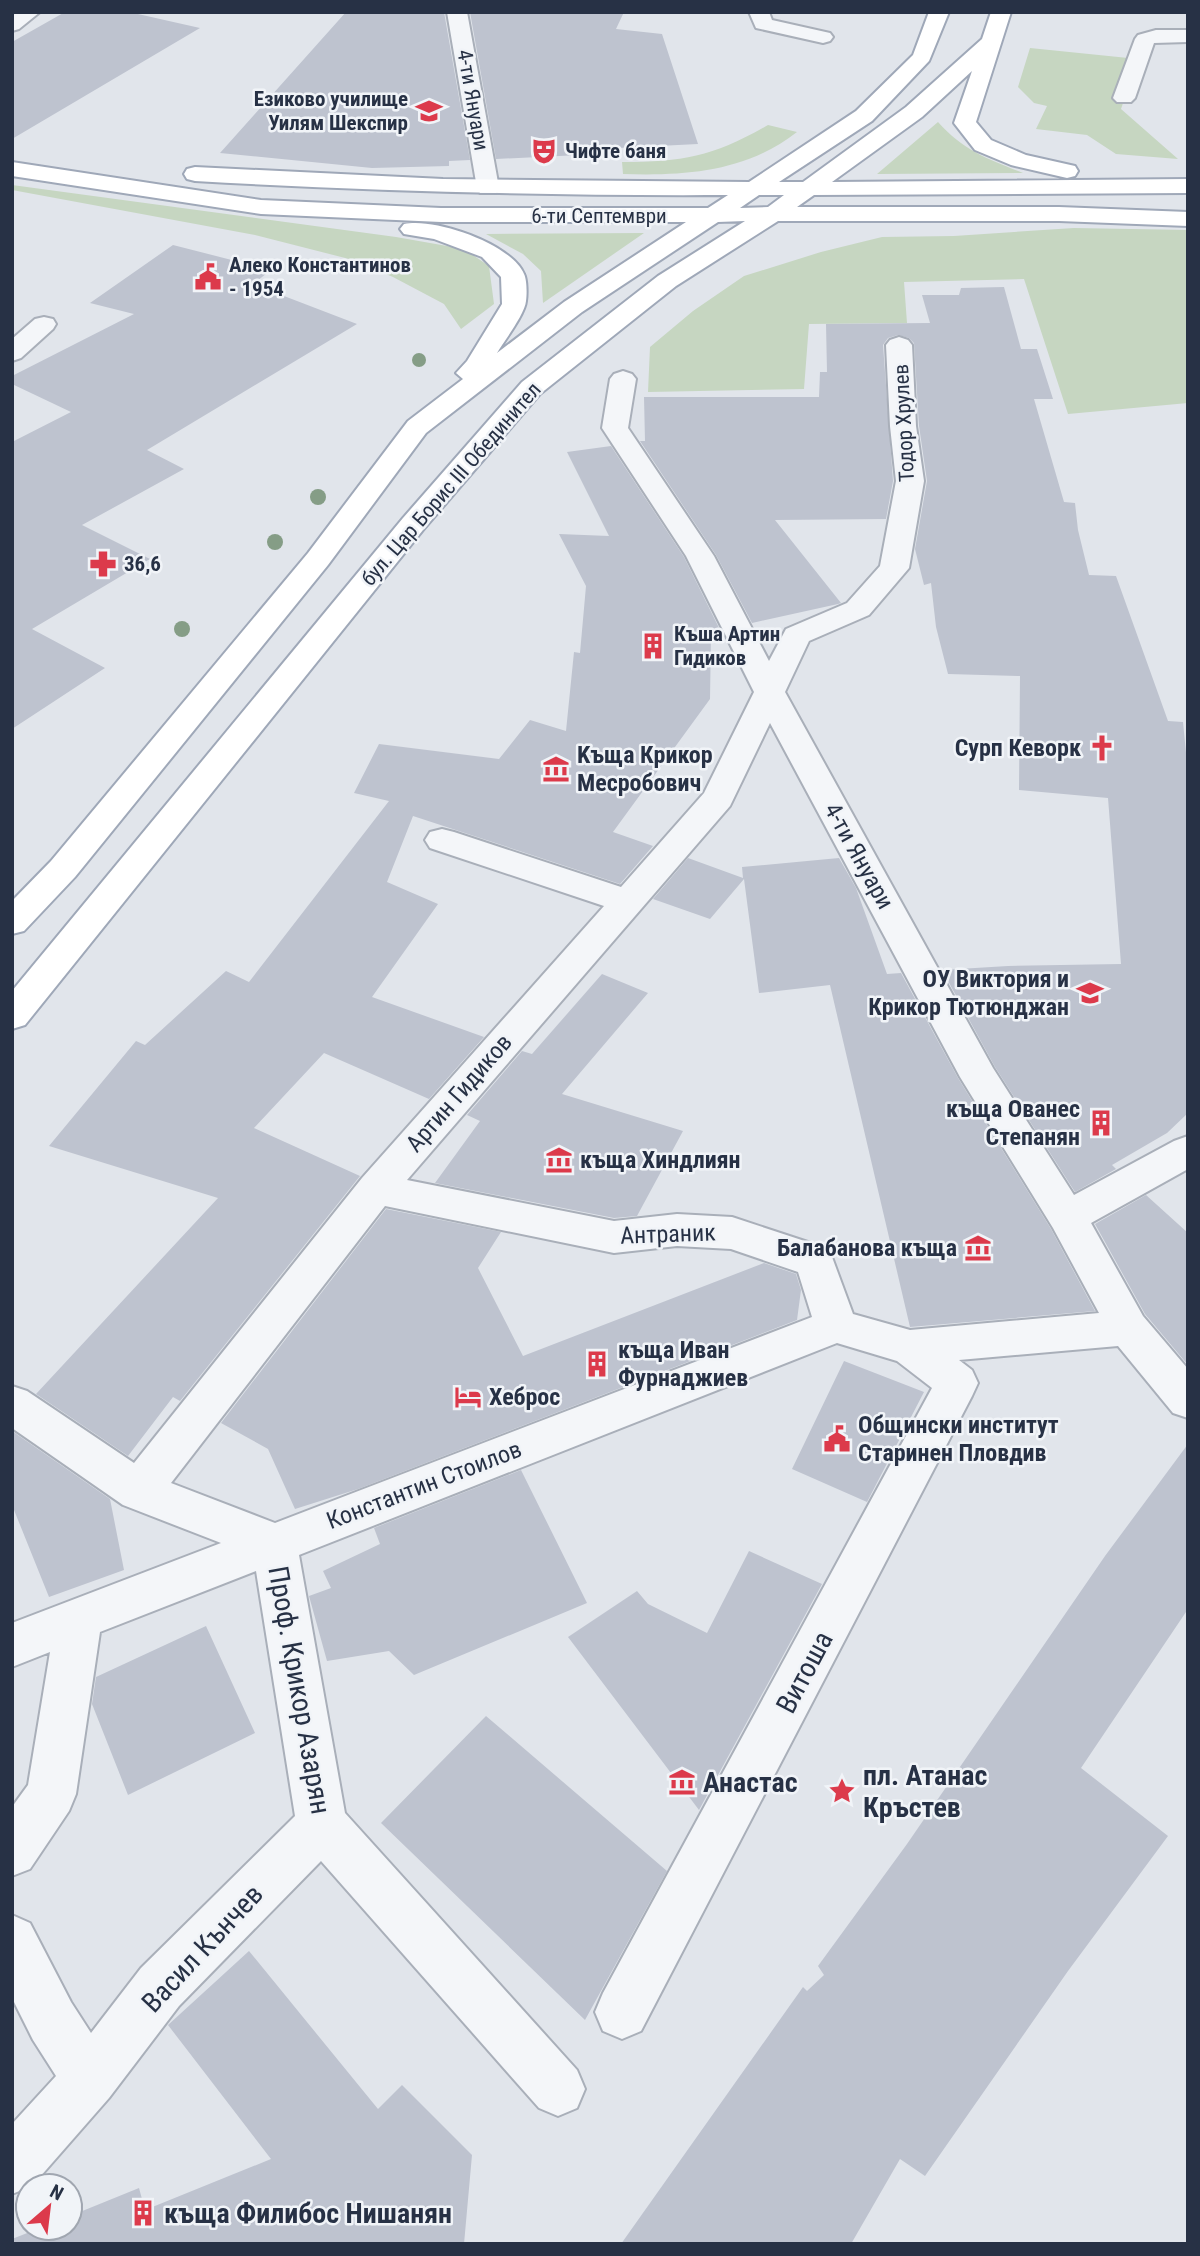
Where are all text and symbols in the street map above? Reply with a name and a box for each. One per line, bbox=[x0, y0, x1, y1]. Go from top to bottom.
street label: 4-ти Януари bbox=[452, 48, 494, 152]
place label: Езиково училище Уилям Шекспир bbox=[254, 87, 408, 135]
school or university icon: Езиково училище Уилям Шекспир bbox=[414, 96, 444, 126]
theatre icon: Чифте баня bbox=[529, 136, 559, 166]
place label: Чифте баня bbox=[565, 139, 666, 163]
street label: 6-ти Септември bbox=[531, 204, 667, 228]
place label: Алеко Константинов - 1954 bbox=[229, 253, 411, 301]
public building icon: Алеко Константинов - 1954 bbox=[193, 262, 223, 292]
street label: Тодор Хрулев bbox=[889, 363, 919, 483]
street label: бул. Цар Борис III Обединител bbox=[356, 378, 546, 590]
pharmacy icon: 36,6 bbox=[88, 549, 118, 579]
place label: 36,6 bbox=[124, 552, 161, 576]
place label: Къша Артин Гидиков bbox=[674, 622, 780, 670]
building icon: Къша Артин Гидиков bbox=[638, 631, 668, 661]
church icon: Сурп Кеворк bbox=[1087, 733, 1117, 763]
place label: Сурп Кеворк bbox=[955, 734, 1081, 762]
place label: Kъща Крикор Месробович bbox=[577, 741, 713, 797]
museum icon: Kъща Крикор Месробович bbox=[541, 754, 571, 784]
street label: 4-ти Януари bbox=[818, 798, 900, 914]
place label: ОУ Виктория и Крикор Тютюнджан bbox=[868, 965, 1069, 1021]
school or university icon: ОУ Виктория и Крикор Тютюнджан bbox=[1075, 978, 1105, 1008]
street label: Артин Гидиков bbox=[400, 1028, 518, 1158]
place label: къща Ованес Степанян bbox=[946, 1095, 1080, 1151]
building icon: къща Ованес Степанян bbox=[1086, 1108, 1116, 1138]
museum icon: къща Хиндлиян bbox=[544, 1145, 574, 1175]
place label: къща Хиндлиян bbox=[580, 1146, 741, 1174]
street label: Антраник bbox=[620, 1218, 717, 1250]
museum icon: Балабанова къща bbox=[963, 1233, 993, 1263]
place label: Балабанова къща bbox=[777, 1234, 957, 1262]
place label: къща Иван Фурнаджиев bbox=[618, 1336, 748, 1392]
building icon: къща Иван Фурнаджиев bbox=[582, 1349, 612, 1379]
hotel icon: Хеброс bbox=[453, 1382, 483, 1412]
place label: Хеброс bbox=[489, 1383, 560, 1411]
place label: Общински институт Старинен Пловдив bbox=[858, 1411, 1059, 1467]
public building icon: Общински институт Старинен Пловдив bbox=[822, 1424, 852, 1454]
street label: Константин Стоилов bbox=[323, 1435, 525, 1535]
street label: Проф. Крикор Азарян bbox=[261, 1564, 338, 1817]
street label: Витоша bbox=[769, 1626, 840, 1719]
place label: пл. Атанас Кръстев bbox=[863, 1759, 987, 1824]
place label: Анастас bbox=[703, 1766, 798, 1799]
museum icon: Анастас bbox=[667, 1767, 697, 1797]
place icon: пл. Атанас Кръстев bbox=[827, 1776, 857, 1806]
street label: Васил Кънчев bbox=[135, 1878, 270, 2019]
north arrow bbox=[14, 2172, 84, 2242]
text: N bbox=[46, 2180, 67, 2205]
place label: къща Филибос Нишанян bbox=[164, 2197, 452, 2230]
building icon: къща Филибос Нишанян bbox=[128, 2198, 158, 2228]

